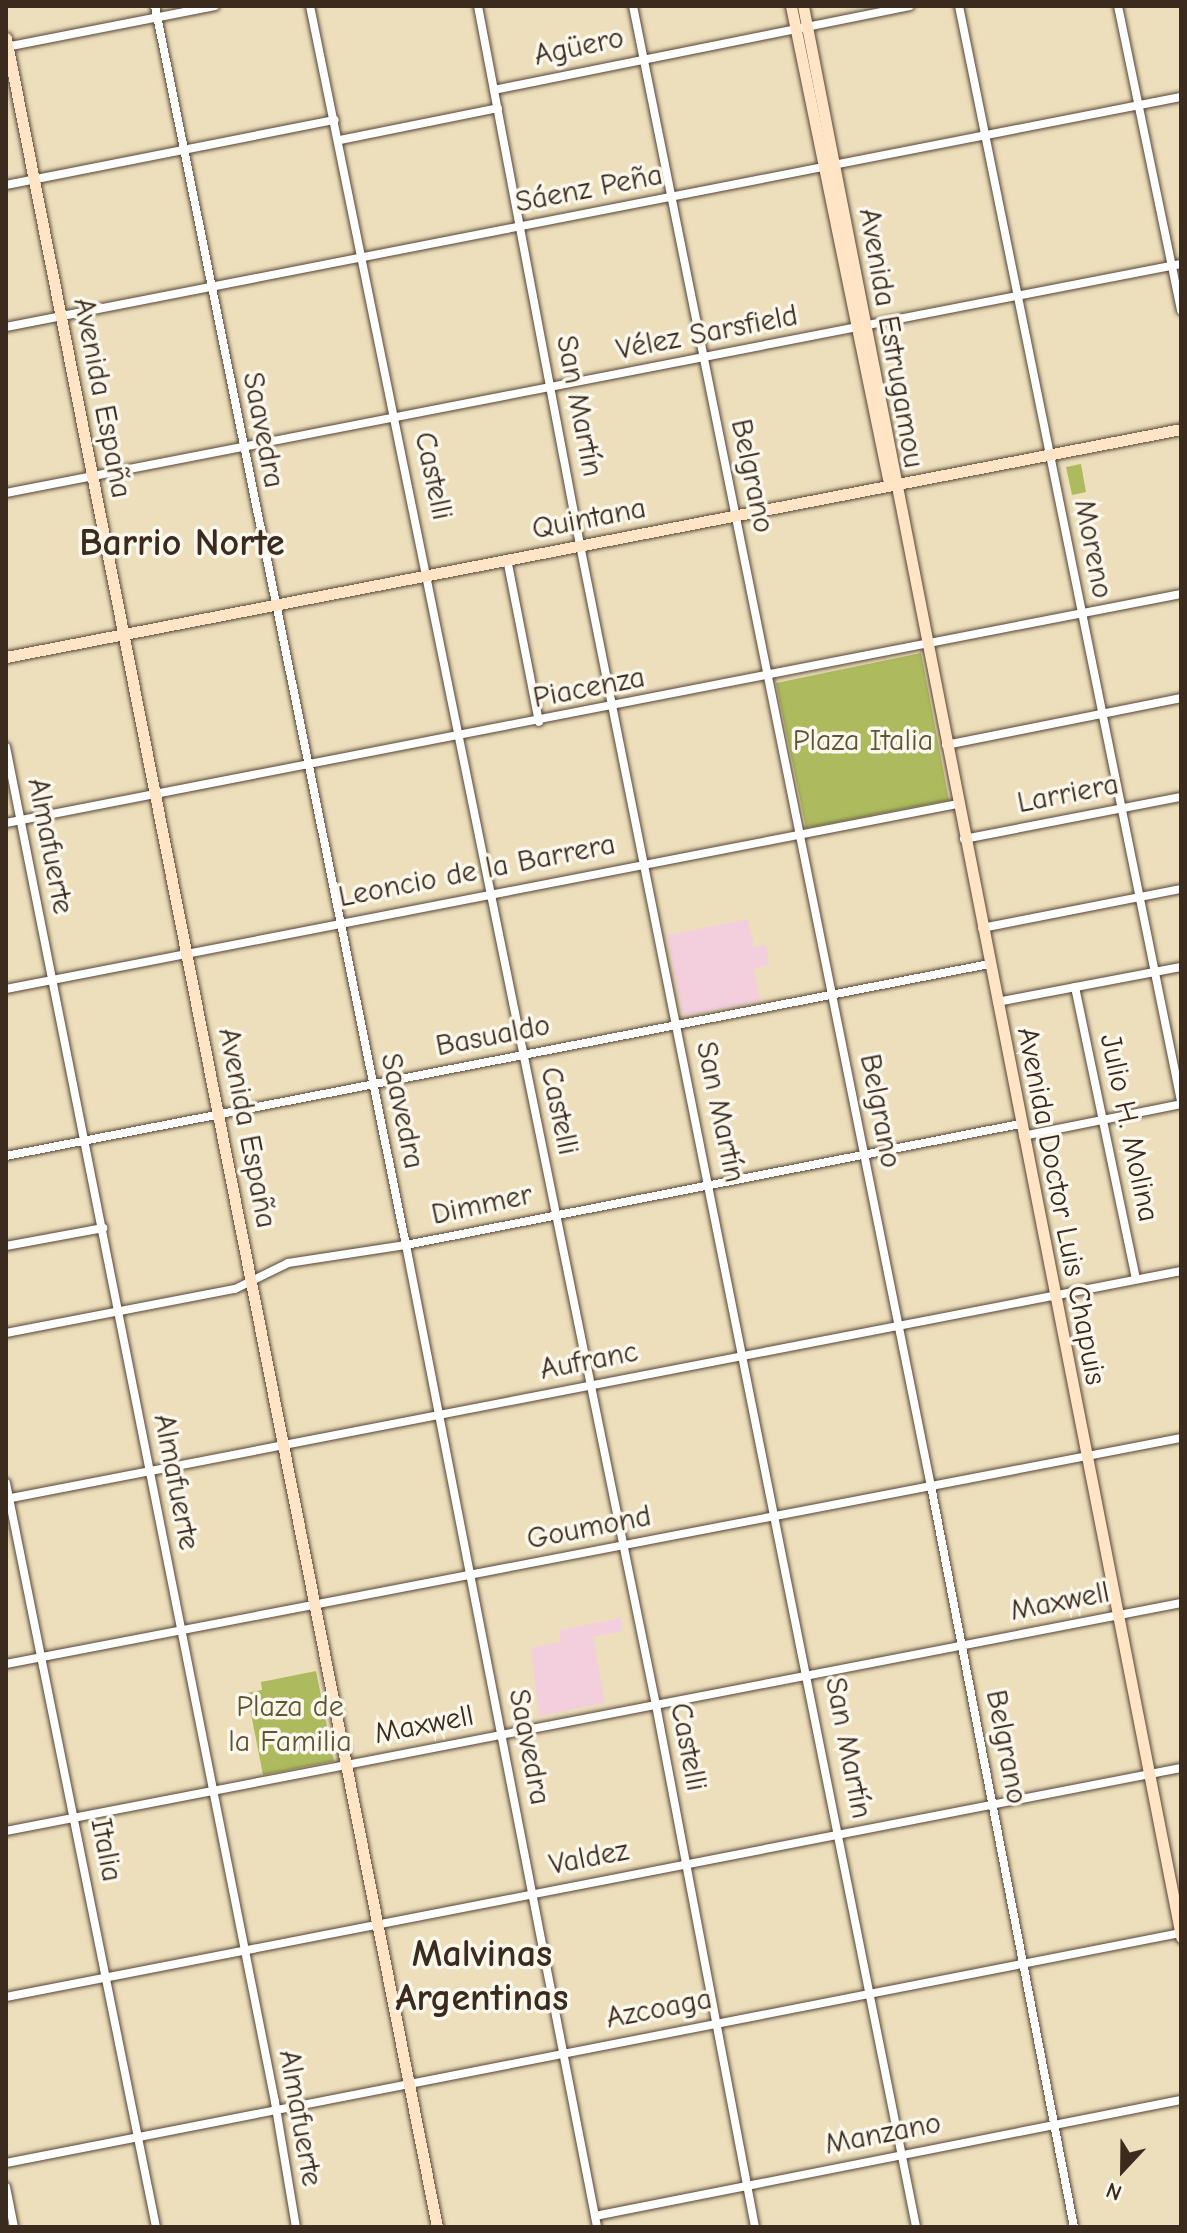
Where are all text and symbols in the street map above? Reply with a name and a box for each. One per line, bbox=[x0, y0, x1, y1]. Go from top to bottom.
street label: Agüero bbox=[531, 20, 627, 74]
street label: Sáenz Peña bbox=[512, 157, 666, 221]
street label: Avenida Estrugamou bbox=[850, 205, 932, 471]
street label: Avenida España bbox=[65, 295, 139, 501]
street label: Vélez Sarsfield bbox=[613, 298, 801, 368]
street label: San Martín bbox=[548, 332, 610, 480]
street label: Saavedra bbox=[234, 369, 292, 491]
street label: Belgrano bbox=[722, 416, 782, 536]
street label: Castelli bbox=[406, 429, 460, 523]
street label: Quintana bbox=[529, 490, 649, 548]
street label: Moreno bbox=[1066, 497, 1120, 601]
district label: Barrio Norte bbox=[79, 521, 285, 567]
street label: Piacenza bbox=[530, 660, 648, 716]
park label: Plaza Italia bbox=[793, 723, 933, 759]
street label: Larriera bbox=[1014, 767, 1122, 821]
street label: Almafuerte bbox=[19, 775, 81, 917]
street label: Leoncio de la Barrera bbox=[335, 826, 619, 916]
street label: Basualdo bbox=[433, 1007, 553, 1065]
street label: Avenida Doctor Luis Chapuis bbox=[1009, 1024, 1113, 1388]
street label: Avenida España bbox=[210, 1025, 284, 1231]
street label: Julio H. Molina bbox=[1092, 1031, 1166, 1225]
street label: San Martín bbox=[688, 1038, 752, 1186]
street label: Saavedra bbox=[372, 1050, 432, 1172]
street label: Belgrano bbox=[851, 1051, 909, 1171]
street label: Castelli bbox=[532, 1064, 586, 1158]
street label: Dimmer bbox=[428, 1177, 536, 1233]
street label: Aufranc bbox=[537, 1334, 641, 1388]
street label: Almafuerte bbox=[145, 1411, 207, 1553]
street label: Goumond bbox=[524, 1498, 654, 1558]
street label: Maxwell bbox=[1007, 1575, 1113, 1629]
street label: San Martín bbox=[817, 1674, 879, 1822]
street label: Saavedra bbox=[500, 1686, 558, 1808]
street label: Belgrano bbox=[977, 1687, 1035, 1807]
park label: Plaza de la Familia bbox=[228, 1689, 352, 1760]
street label: Maxwell bbox=[371, 1698, 477, 1752]
street label: Castelli bbox=[662, 1700, 714, 1794]
street label: Italia bbox=[82, 1815, 130, 1885]
street label: Valdez bbox=[546, 1833, 632, 1883]
district label: Malvinas Argentinas bbox=[395, 1932, 569, 2022]
street label: Azcoaga bbox=[603, 1981, 715, 2037]
street label: Almafuerte bbox=[270, 2047, 330, 2189]
street label: Manzano bbox=[822, 2105, 944, 2163]
north arrow bbox=[1083, 2129, 1163, 2209]
text: N bbox=[1102, 2177, 1126, 2206]

